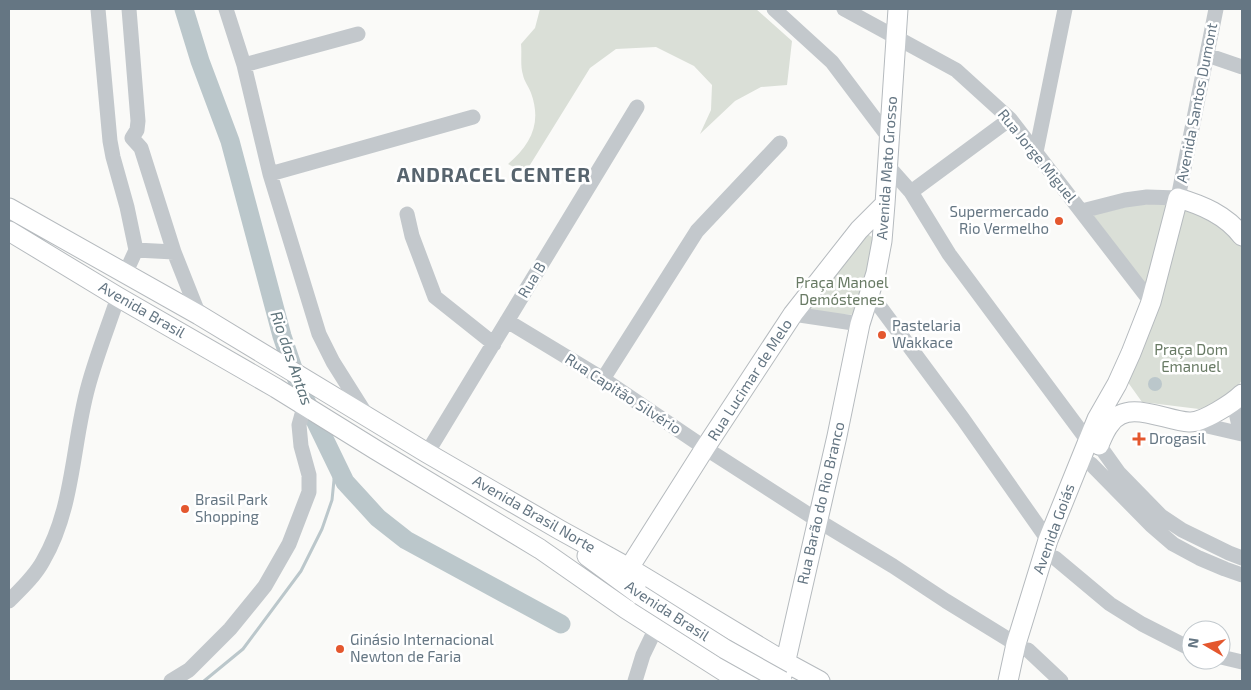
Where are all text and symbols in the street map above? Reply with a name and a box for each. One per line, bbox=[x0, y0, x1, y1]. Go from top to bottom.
street label: Avenida Santos Dumont bbox=[1172, 21, 1220, 184]
street label: Avenida Mato Grosso bbox=[872, 95, 900, 240]
street label: Rua Jorge Miguel bbox=[995, 105, 1081, 206]
district label: ANDRACEL CENTER bbox=[397, 162, 591, 186]
place label: Supermercado Rio Vermelho bbox=[950, 202, 1049, 237]
marker: Supermercado Rio Vermelho bbox=[1053, 215, 1065, 227]
street label: Rua B bbox=[513, 258, 549, 301]
park label: Praça Manoel Demóstenes bbox=[795, 273, 889, 308]
street label: Avenida Brasil bbox=[96, 277, 189, 341]
water label: Rio das Antas bbox=[267, 308, 317, 407]
street label: Rua Lucimar de Melo bbox=[703, 315, 795, 444]
place label: Pastelaria Wakkace bbox=[892, 316, 961, 351]
marker: Pastelaria Wakkace bbox=[876, 329, 888, 341]
park label: Praça Dom Emanuel bbox=[1154, 340, 1228, 375]
street label: Rua Capitão Silvério bbox=[562, 349, 685, 437]
street label: Rua Barão do Rio Branco bbox=[793, 420, 848, 586]
place label: Drogasil bbox=[1149, 429, 1206, 447]
marker: Drogasil bbox=[1133, 433, 1145, 445]
street label: Avenida Brasil Norte bbox=[470, 471, 599, 556]
street label: Avenida Goiás bbox=[1028, 481, 1078, 576]
place label: Brasil Park Shopping bbox=[195, 490, 268, 525]
marker: Brasil Park Shopping bbox=[179, 503, 191, 515]
street label: Avenida Brasil bbox=[622, 576, 714, 644]
north arrow bbox=[1181, 620, 1231, 670]
place label: Ginásio Internacional Newton de Faria bbox=[350, 630, 494, 665]
text: N bbox=[1183, 637, 1202, 649]
marker: Ginásio Internacional Newton de Faria bbox=[334, 643, 346, 655]

